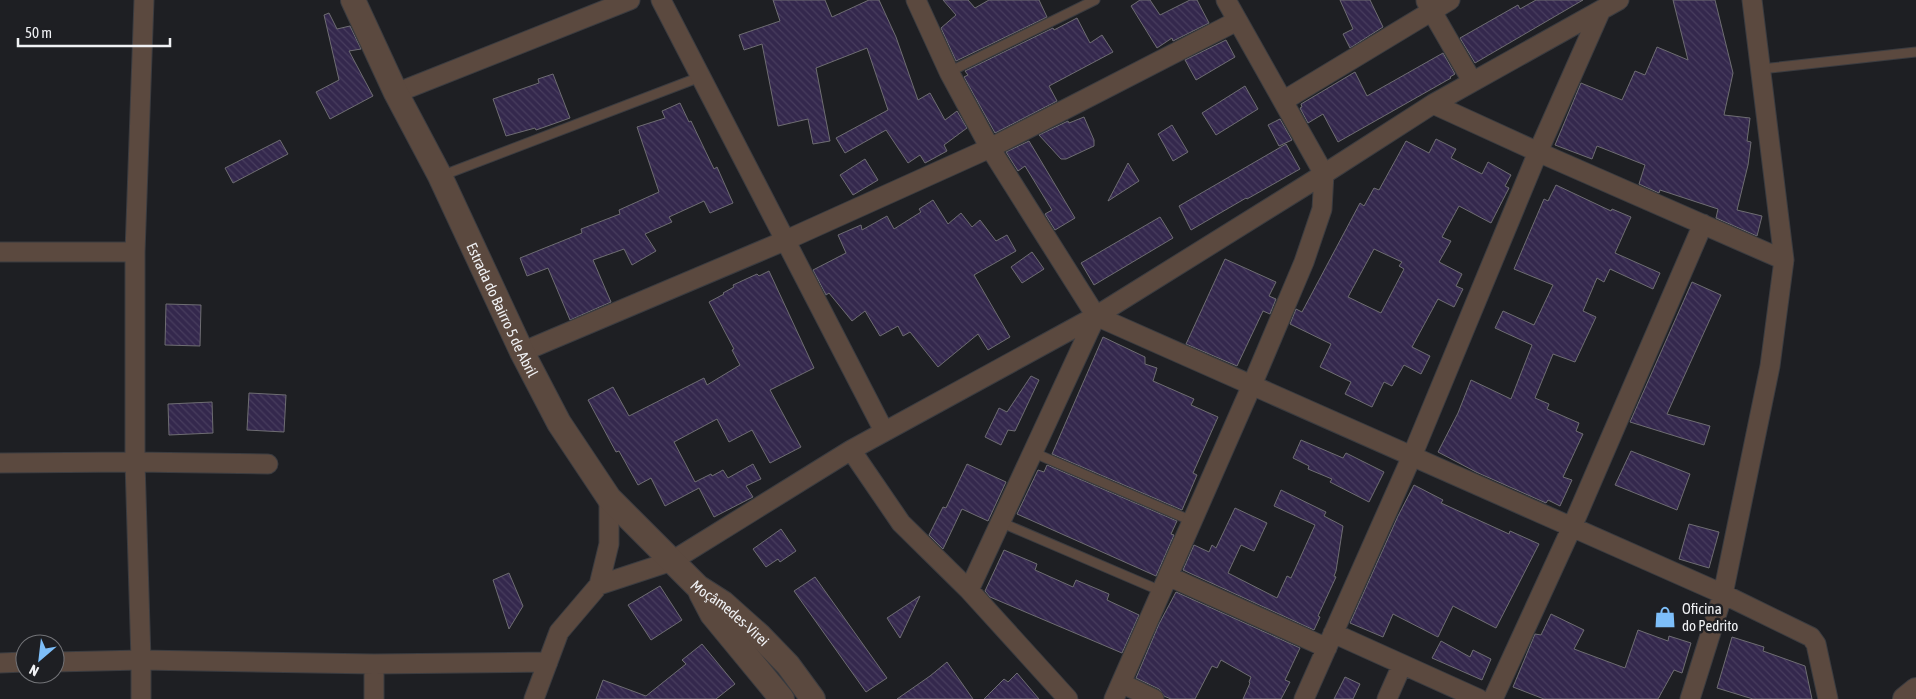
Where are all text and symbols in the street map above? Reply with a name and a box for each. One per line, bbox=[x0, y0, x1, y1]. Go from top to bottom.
scale bar bbox=[18, 15, 170, 47]
text: 50 m bbox=[25, 24, 52, 41]
street label: Estrada do Bairro 5 de Abril bbox=[464, 240, 542, 380]
street label: Moçâmedes-Virei bbox=[687, 576, 773, 649]
place label: Oficina do Pedrito bbox=[1682, 600, 1738, 634]
shop icon: Oficina do Pedrito bbox=[1652, 604, 1678, 630]
north arrow bbox=[15, 634, 65, 684]
text: N bbox=[26, 661, 41, 679]

